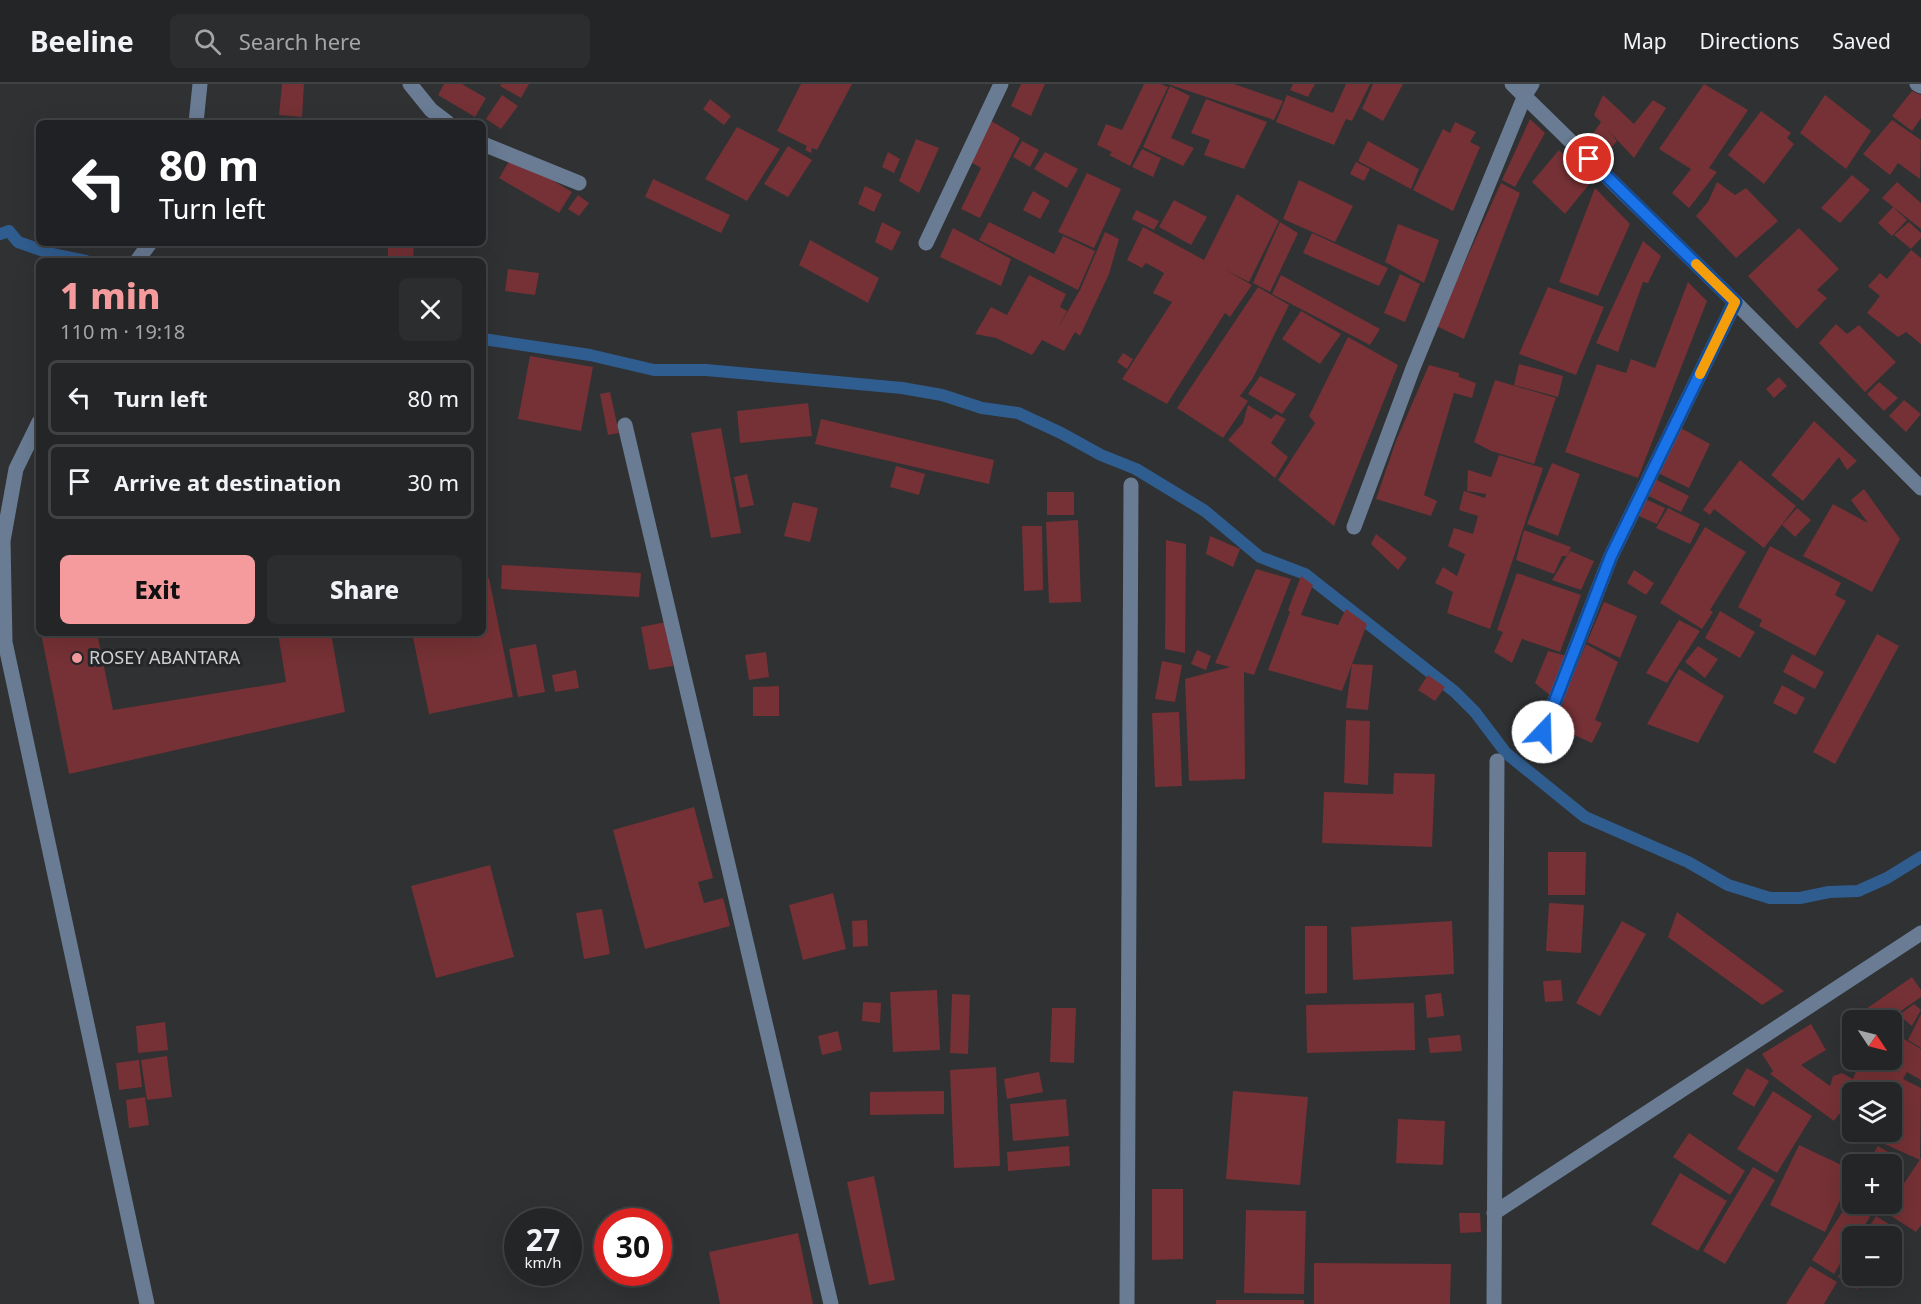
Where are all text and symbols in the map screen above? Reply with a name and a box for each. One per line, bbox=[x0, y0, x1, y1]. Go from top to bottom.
search box bbox=[170, 14, 590, 68]
text: Beeline bbox=[30, 22, 134, 60]
icon: search bbox=[191, 25, 224, 58]
text: Search here bbox=[239, 26, 361, 56]
text: Map bbox=[1623, 27, 1667, 55]
text: Directions bbox=[1700, 27, 1799, 55]
text: Saved bbox=[1832, 27, 1891, 55]
pin bbox=[1563, 133, 1614, 184]
text: 80 m bbox=[159, 136, 259, 193]
icon: arrive bbox=[1572, 142, 1605, 175]
icon: left bbox=[60, 144, 138, 222]
text: Turn left bbox=[159, 190, 265, 227]
text: 1 min bbox=[60, 271, 161, 320]
button: close bbox=[399, 278, 462, 341]
text: 110 m · 19:18 bbox=[60, 318, 185, 345]
icon: left bbox=[63, 381, 96, 414]
text: Turn left bbox=[114, 383, 208, 413]
text: 80 m bbox=[408, 383, 459, 413]
icon: arrive bbox=[63, 465, 96, 498]
text: Arrive at destination bbox=[114, 467, 341, 497]
text: 30 m bbox=[408, 467, 459, 497]
button: Exit bbox=[60, 555, 255, 624]
button: Share bbox=[267, 555, 462, 624]
place label: ROSEY ABANTARA bbox=[89, 645, 241, 669]
marker: ROSEY ABANTARA bbox=[70, 651, 84, 665]
position arrow bbox=[1511, 700, 1575, 764]
north arrow bbox=[1842, 1010, 1902, 1070]
map controls bbox=[1842, 1010, 1902, 1286]
button: layers bbox=[1842, 1082, 1902, 1142]
button: + bbox=[1842, 1154, 1902, 1214]
speed limit sign: 30 bbox=[594, 1208, 672, 1286]
text: 27 bbox=[526, 1219, 560, 1260]
button: − bbox=[1842, 1226, 1902, 1286]
text: km/h bbox=[525, 1252, 561, 1272]

